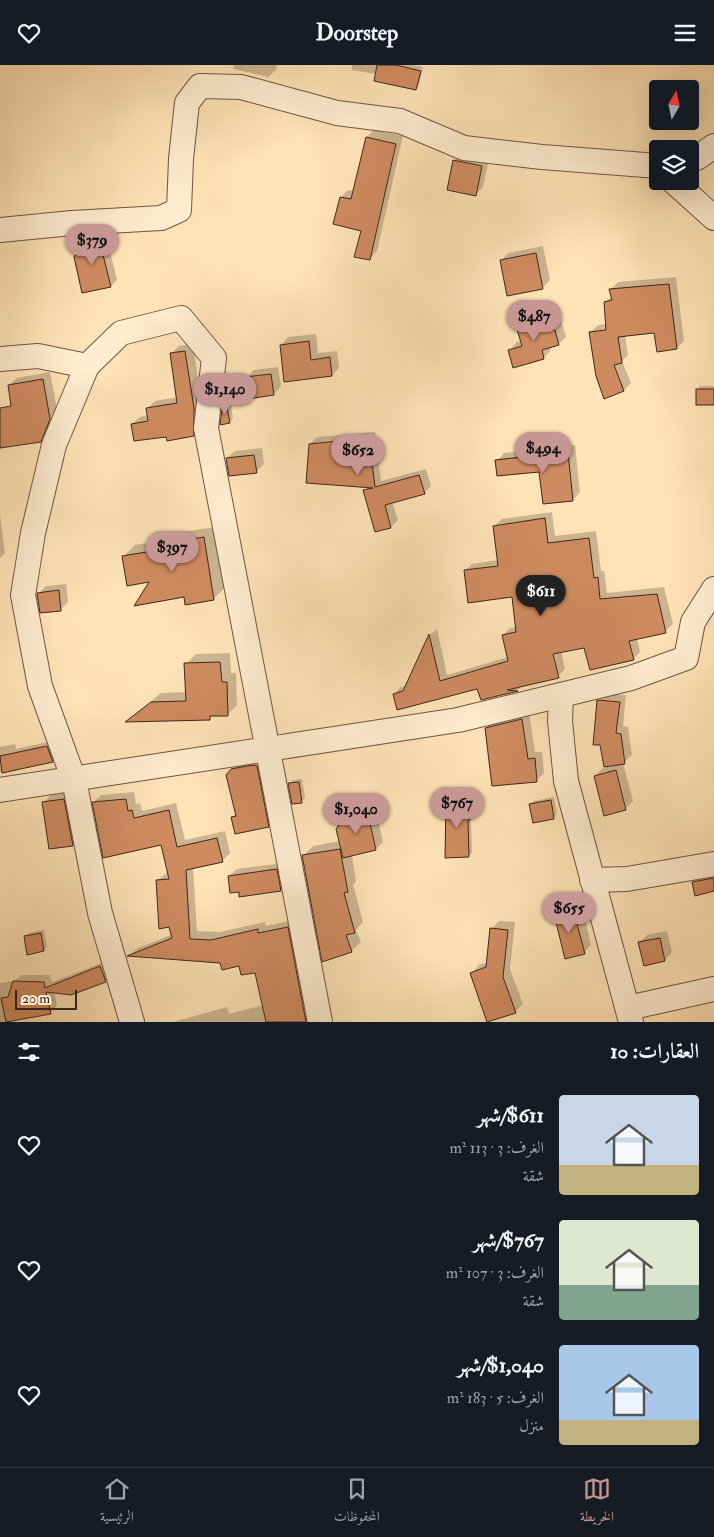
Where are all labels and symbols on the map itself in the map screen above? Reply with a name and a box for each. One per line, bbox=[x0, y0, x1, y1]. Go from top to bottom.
north arrow bbox=[649, 80, 699, 130]
pin: $379 bbox=[62, 223, 122, 266]
pin: $487 bbox=[504, 299, 564, 342]
pin: $1,140 bbox=[184, 373, 266, 415]
pin: $494 bbox=[513, 431, 573, 474]
pin: $652 bbox=[328, 433, 388, 476]
pin: $397 bbox=[142, 531, 202, 573]
pin: $611 bbox=[511, 575, 571, 617]
pin: $767 bbox=[427, 787, 487, 829]
pin: $1,040 bbox=[315, 793, 397, 835]
pin: $655 bbox=[539, 891, 599, 934]
scale bar bbox=[15, 987, 78, 1010]

